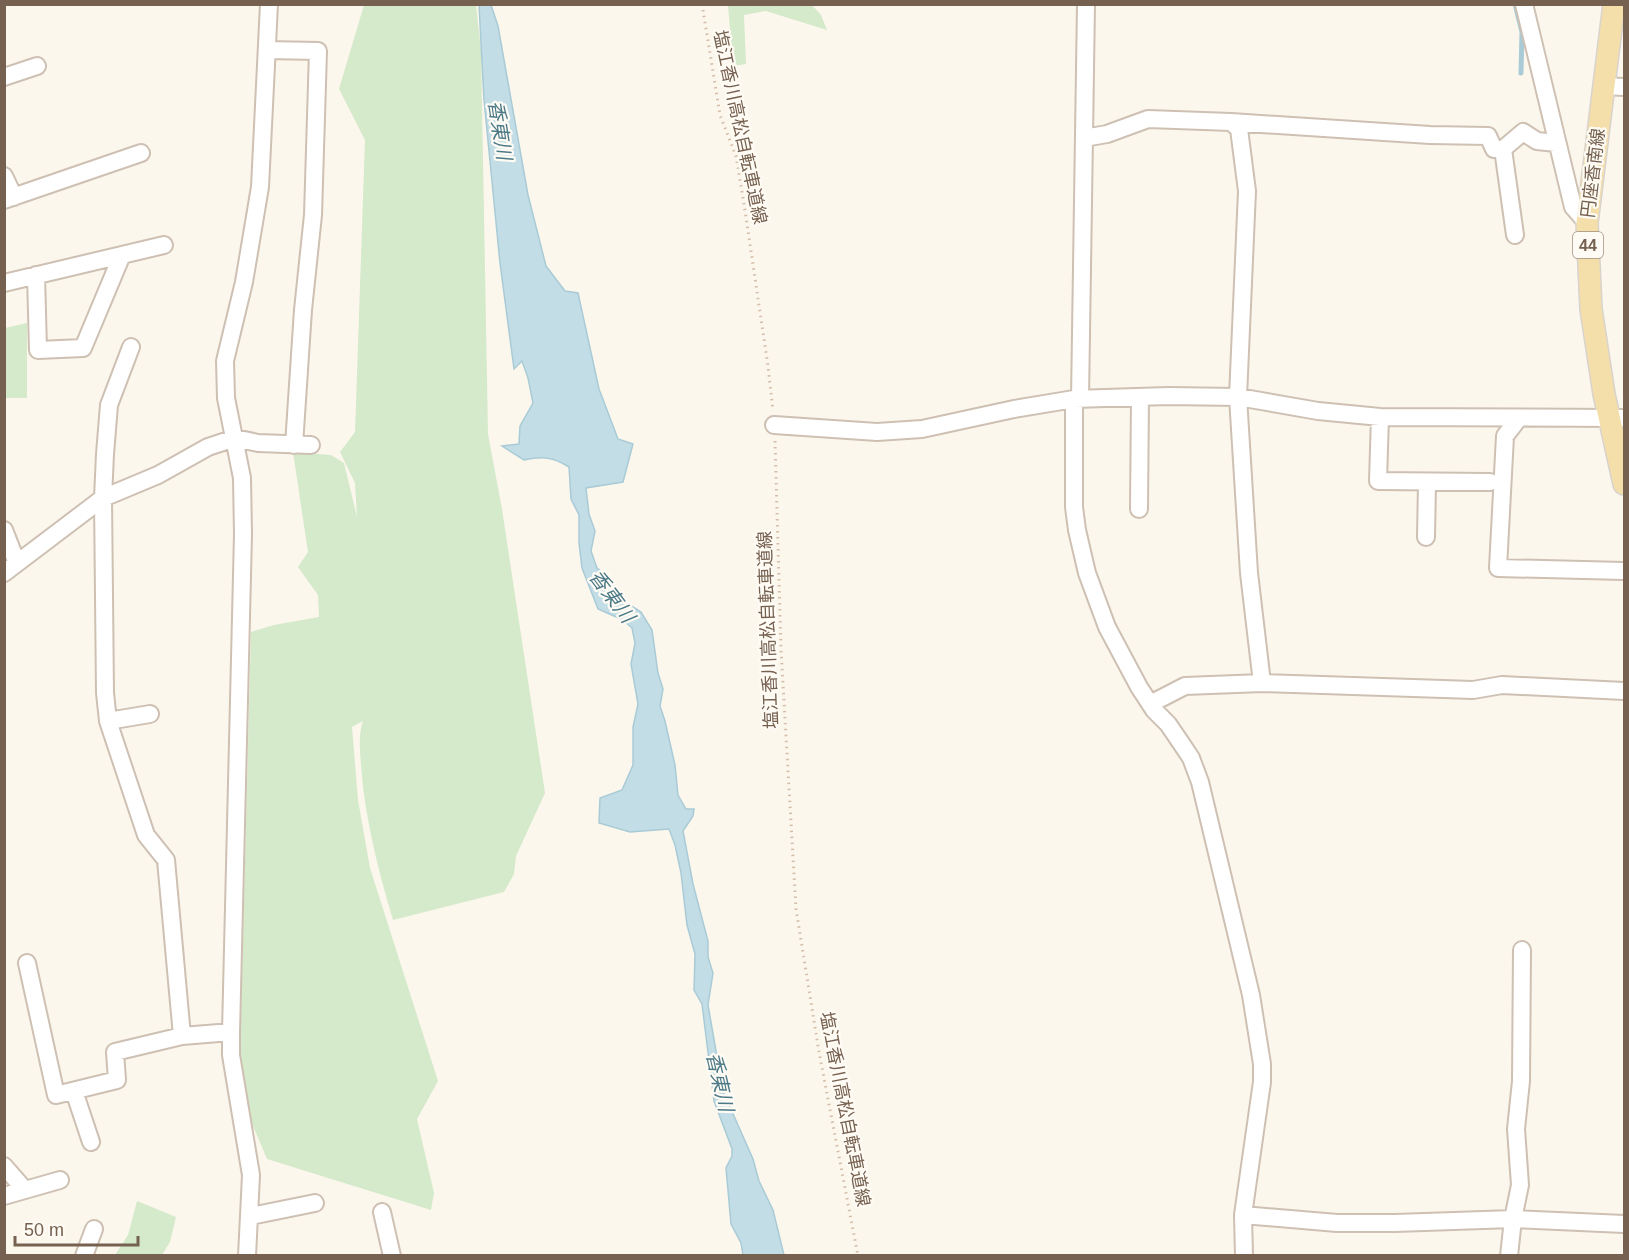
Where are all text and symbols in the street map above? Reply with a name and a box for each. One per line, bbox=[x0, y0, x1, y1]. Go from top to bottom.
street label: 塩江香川高松自転車道線 bbox=[710, 28, 770, 226]
water label: 香東川 bbox=[484, 99, 516, 163]
street label: 円座香南線 bbox=[1578, 127, 1608, 219]
road number: 44 bbox=[1573, 232, 1603, 258]
street label: 塩江香川高松自転車道線 bbox=[755, 531, 781, 729]
water label: 香東川 bbox=[585, 565, 640, 628]
street label: 塩江香川高松自転車道線 bbox=[816, 1010, 874, 1208]
water label: 香東川 bbox=[703, 1050, 738, 1116]
scale bar bbox=[15, 1209, 138, 1247]
text: 50 m bbox=[24, 1220, 64, 1240]

